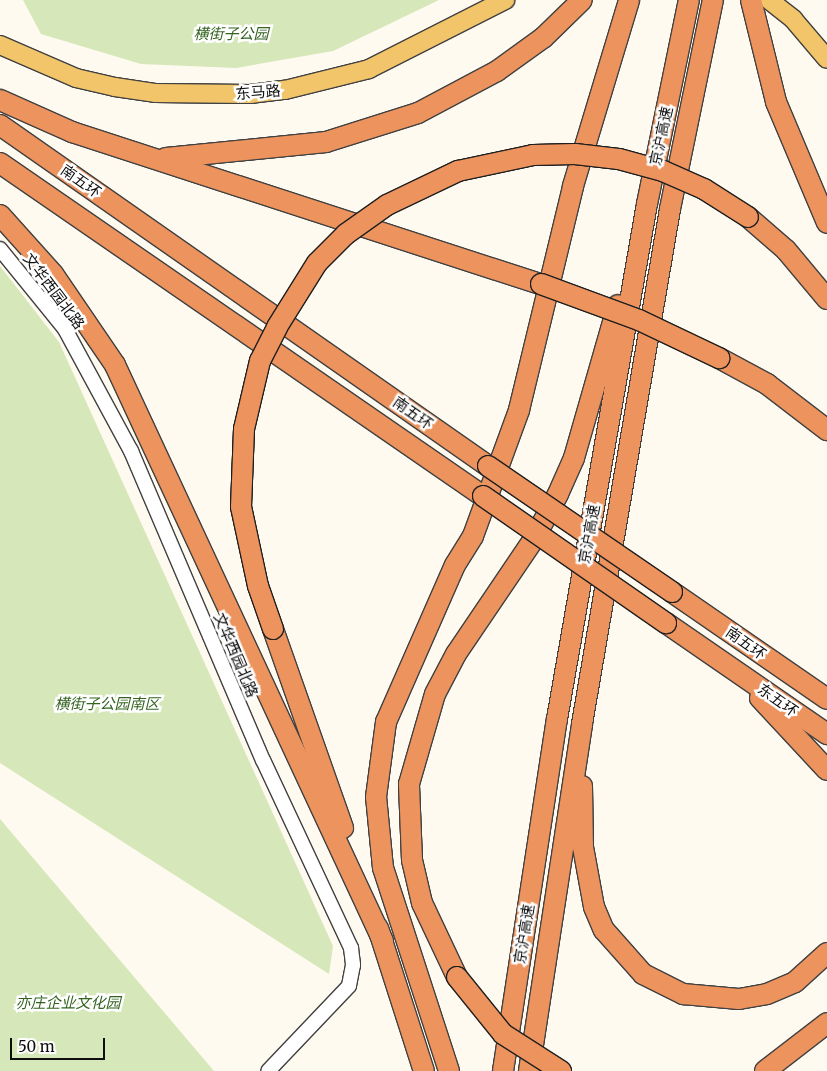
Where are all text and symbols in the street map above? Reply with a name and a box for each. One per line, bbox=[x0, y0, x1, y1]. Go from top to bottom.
park label: 横街子公园 bbox=[194, 25, 268, 43]
street label: 东马路 bbox=[235, 81, 281, 103]
street label: 京沪高速 bbox=[646, 105, 676, 167]
street label: 南五环 bbox=[57, 161, 105, 201]
street label: 文华西园北路 bbox=[20, 250, 88, 332]
street label: 南五环 bbox=[389, 393, 437, 433]
street label: 京沪高速 bbox=[575, 503, 603, 565]
street label: 文华西园北路 bbox=[210, 610, 262, 700]
street label: 南五环 bbox=[722, 623, 770, 663]
street label: 东五环 bbox=[754, 680, 802, 720]
park label: 横街子公园南区 bbox=[55, 695, 159, 713]
street label: 京沪高速 bbox=[510, 903, 538, 965]
park label: 亦庄企业文化园 bbox=[16, 994, 120, 1012]
scale bar bbox=[12, 1028, 108, 1060]
text: 50 m bbox=[18, 1037, 55, 1056]

